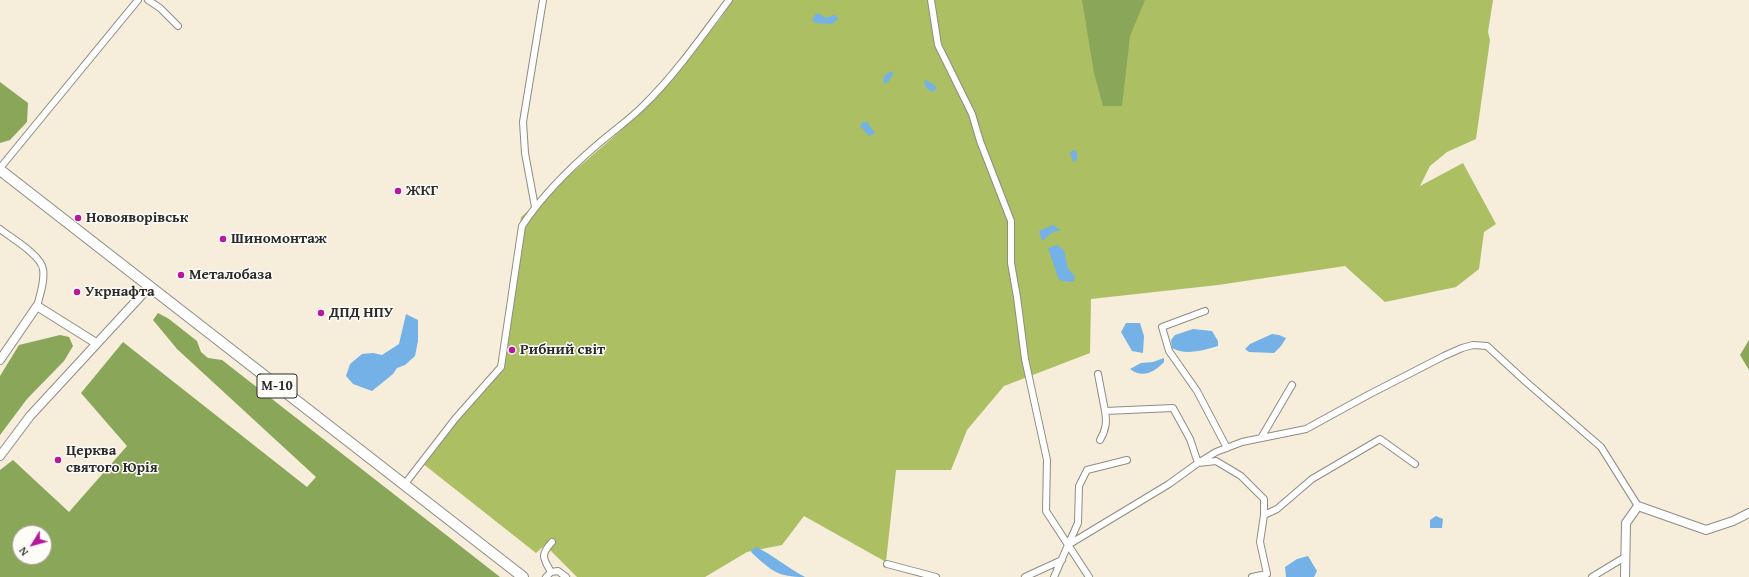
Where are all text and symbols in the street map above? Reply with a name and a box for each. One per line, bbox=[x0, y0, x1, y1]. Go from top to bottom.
place label: ЖКГ bbox=[406, 182, 438, 200]
marker: ЖКГ bbox=[393, 186, 403, 196]
place label: Новояворівськ bbox=[86, 209, 188, 227]
marker: Новояворівськ bbox=[73, 213, 83, 223]
place label: Шиномонтаж bbox=[231, 230, 327, 248]
marker: Шиномонтаж bbox=[218, 234, 228, 244]
place label: Металобаза bbox=[189, 266, 272, 284]
marker: Металобаза bbox=[176, 270, 186, 280]
place label: Укрнафта bbox=[85, 283, 155, 301]
marker: Укрнафта bbox=[72, 287, 82, 297]
place label: ДПД НПУ bbox=[329, 304, 393, 322]
marker: ДПД НПУ bbox=[316, 308, 326, 318]
place label: Рибний світ bbox=[520, 341, 605, 359]
marker: Рибний світ bbox=[507, 345, 517, 355]
road number: М-10 bbox=[257, 374, 297, 398]
place label: Церква святого Юрія bbox=[66, 442, 158, 477]
marker: Церква святого Юрія bbox=[53, 455, 63, 465]
north arrow bbox=[12, 525, 52, 565]
text: N bbox=[15, 544, 32, 559]

